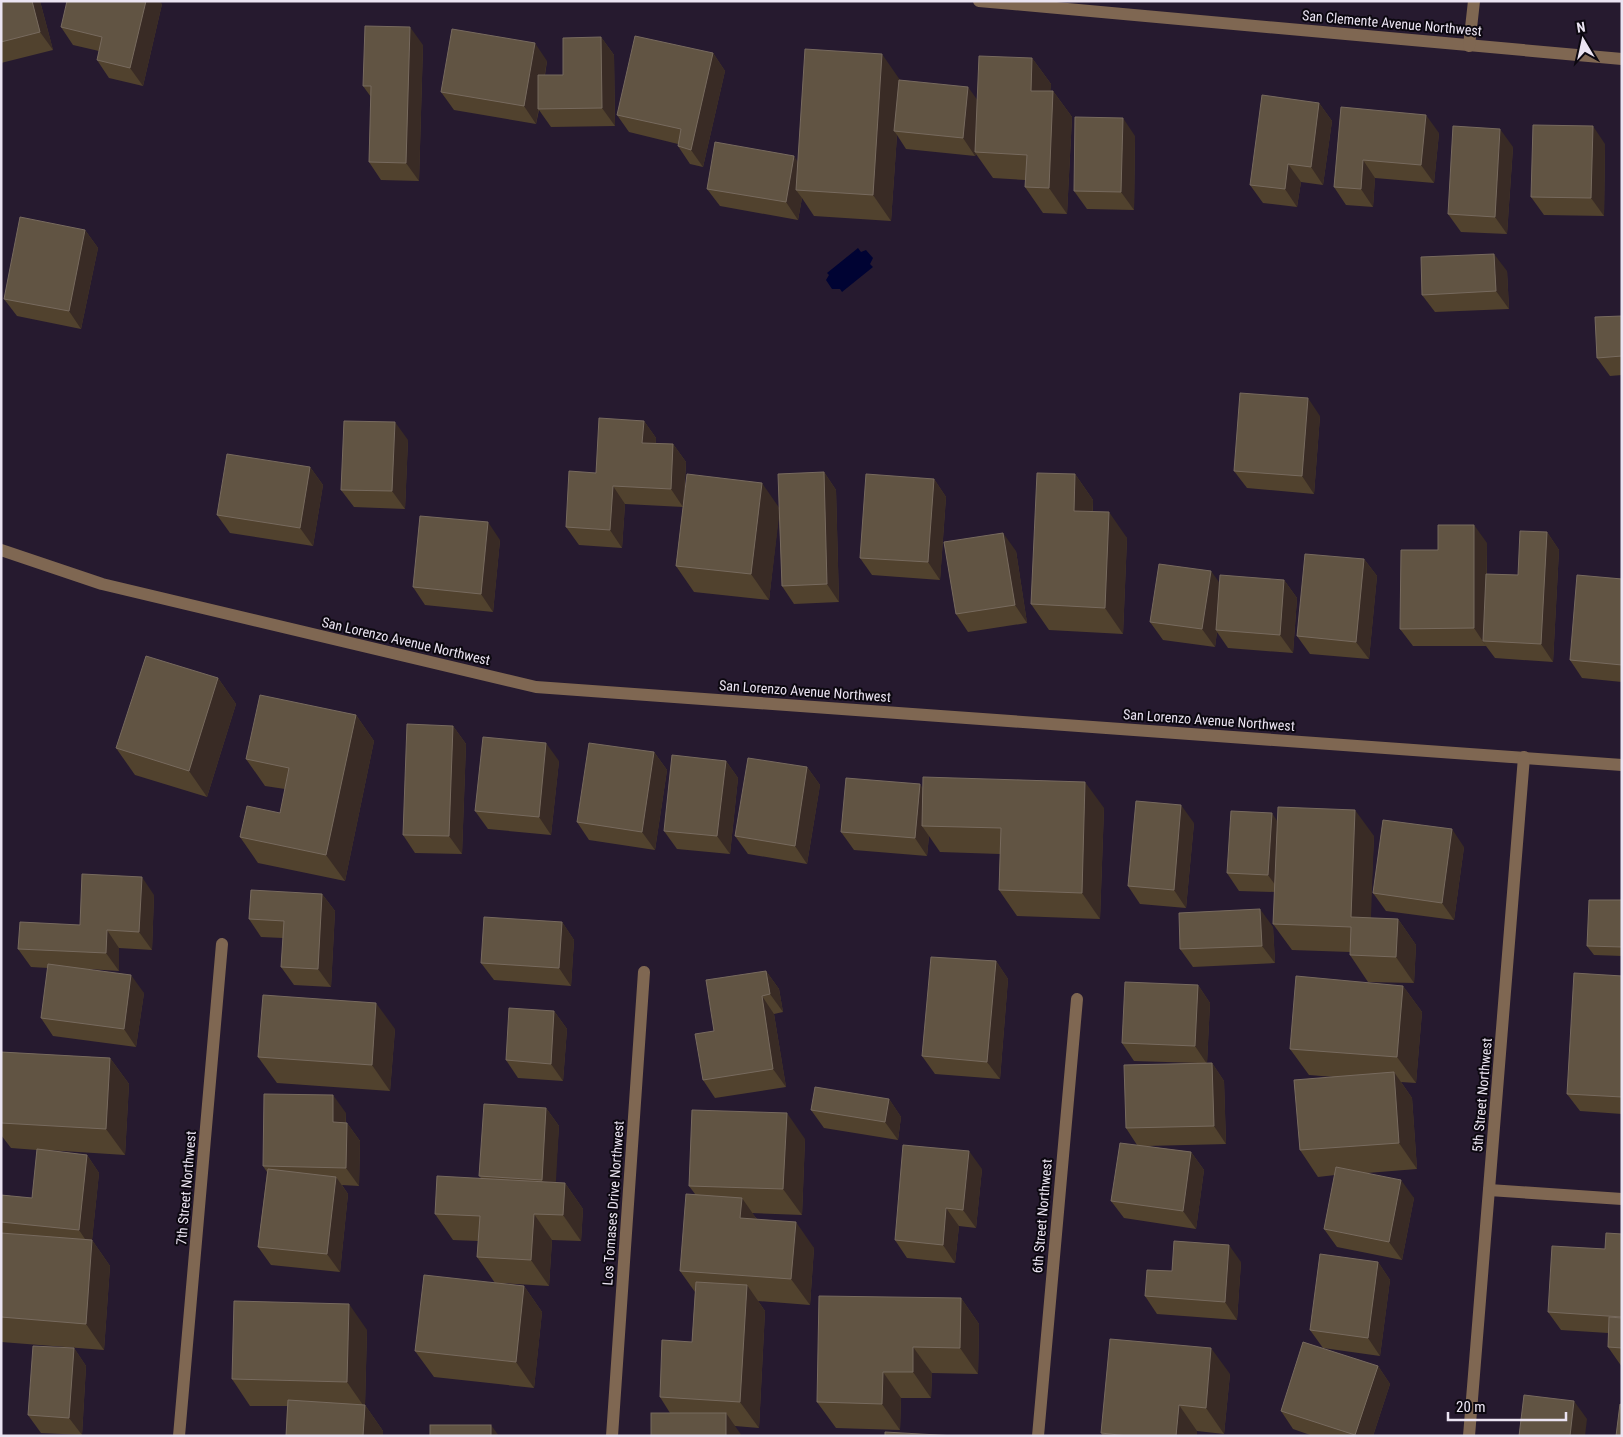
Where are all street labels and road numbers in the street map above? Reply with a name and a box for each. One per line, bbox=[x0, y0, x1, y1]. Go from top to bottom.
street label: San Clemente Avenue Northwest bbox=[1301, 7, 1483, 39]
street label: San Lorenzo Avenue Northwest bbox=[320, 614, 492, 668]
street label: San Lorenzo Avenue Northwest bbox=[718, 677, 892, 705]
street label: San Lorenzo Avenue Northwest bbox=[1122, 706, 1296, 734]
street label: 5th Street Northwest bbox=[1469, 1037, 1495, 1153]
street label: Los Tomases Drive Northwest bbox=[599, 1120, 627, 1286]
street label: 7th Street Northwest bbox=[173, 1130, 199, 1246]
street label: 6th Street Northwest bbox=[1029, 1158, 1055, 1274]

